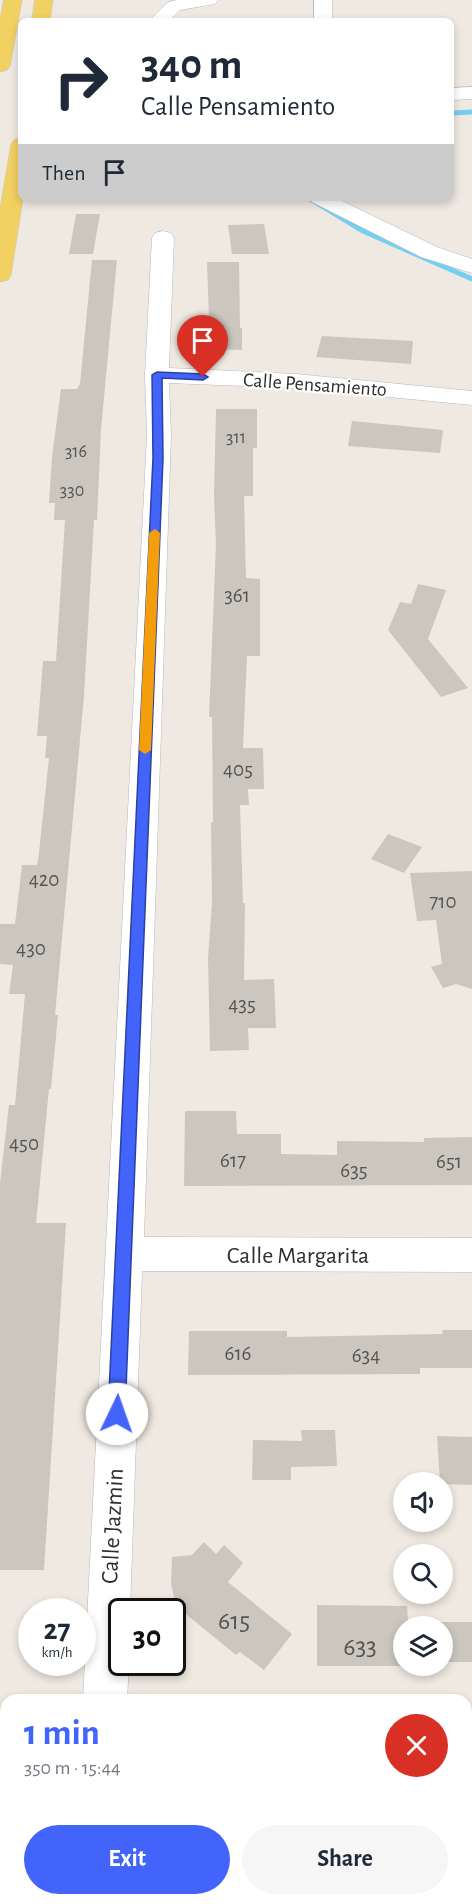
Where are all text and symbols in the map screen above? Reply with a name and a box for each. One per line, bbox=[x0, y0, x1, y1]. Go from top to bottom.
icon: right bbox=[42, 42, 120, 120]
text: 340 m bbox=[141, 44, 242, 86]
text: Calle Pensamiento bbox=[141, 93, 335, 120]
icon: arrive bbox=[98, 156, 131, 189]
text: Then bbox=[42, 162, 86, 184]
pin bbox=[177, 315, 228, 377]
icon: arrive bbox=[186, 324, 219, 357]
street label: Calle Pensamiento bbox=[242, 370, 387, 400]
house number: 311 bbox=[226, 429, 246, 447]
house number: 316 bbox=[65, 443, 87, 461]
house number: 330 bbox=[60, 482, 84, 500]
house number: 361 bbox=[224, 585, 250, 606]
house number: 405 bbox=[223, 759, 253, 780]
house number: 420 bbox=[29, 869, 59, 890]
house number: 710 bbox=[429, 891, 457, 912]
house number: 430 bbox=[16, 938, 46, 959]
house number: 435 bbox=[228, 994, 256, 1015]
house number: 450 bbox=[9, 1133, 39, 1154]
house number: 617 bbox=[220, 1150, 246, 1171]
house number: 651 bbox=[436, 1151, 462, 1172]
house number: 635 bbox=[340, 1160, 368, 1181]
street label: Calle Margarita bbox=[227, 1244, 369, 1268]
house number: 616 bbox=[225, 1343, 251, 1364]
house number: 634 bbox=[352, 1345, 380, 1366]
position arrow bbox=[85, 1382, 149, 1446]
street label: Calle Jazmin bbox=[98, 1468, 128, 1584]
map controls bbox=[393, 1472, 453, 1676]
button: sound bbox=[393, 1472, 453, 1532]
button: search bbox=[393, 1544, 453, 1604]
speed limit sign: 30 bbox=[108, 1598, 186, 1676]
house number: 615 bbox=[218, 1608, 250, 1634]
text: 27 bbox=[43, 1615, 71, 1645]
button: layers bbox=[393, 1616, 453, 1676]
house number: 633 bbox=[343, 1634, 377, 1660]
text: km/h bbox=[42, 1645, 72, 1660]
button: close bbox=[385, 1714, 448, 1777]
text: 1 min bbox=[24, 1715, 100, 1751]
text: 350 m · 15:44 bbox=[24, 1758, 121, 1778]
button: Exit bbox=[24, 1825, 230, 1894]
button: Share bbox=[242, 1825, 448, 1894]

